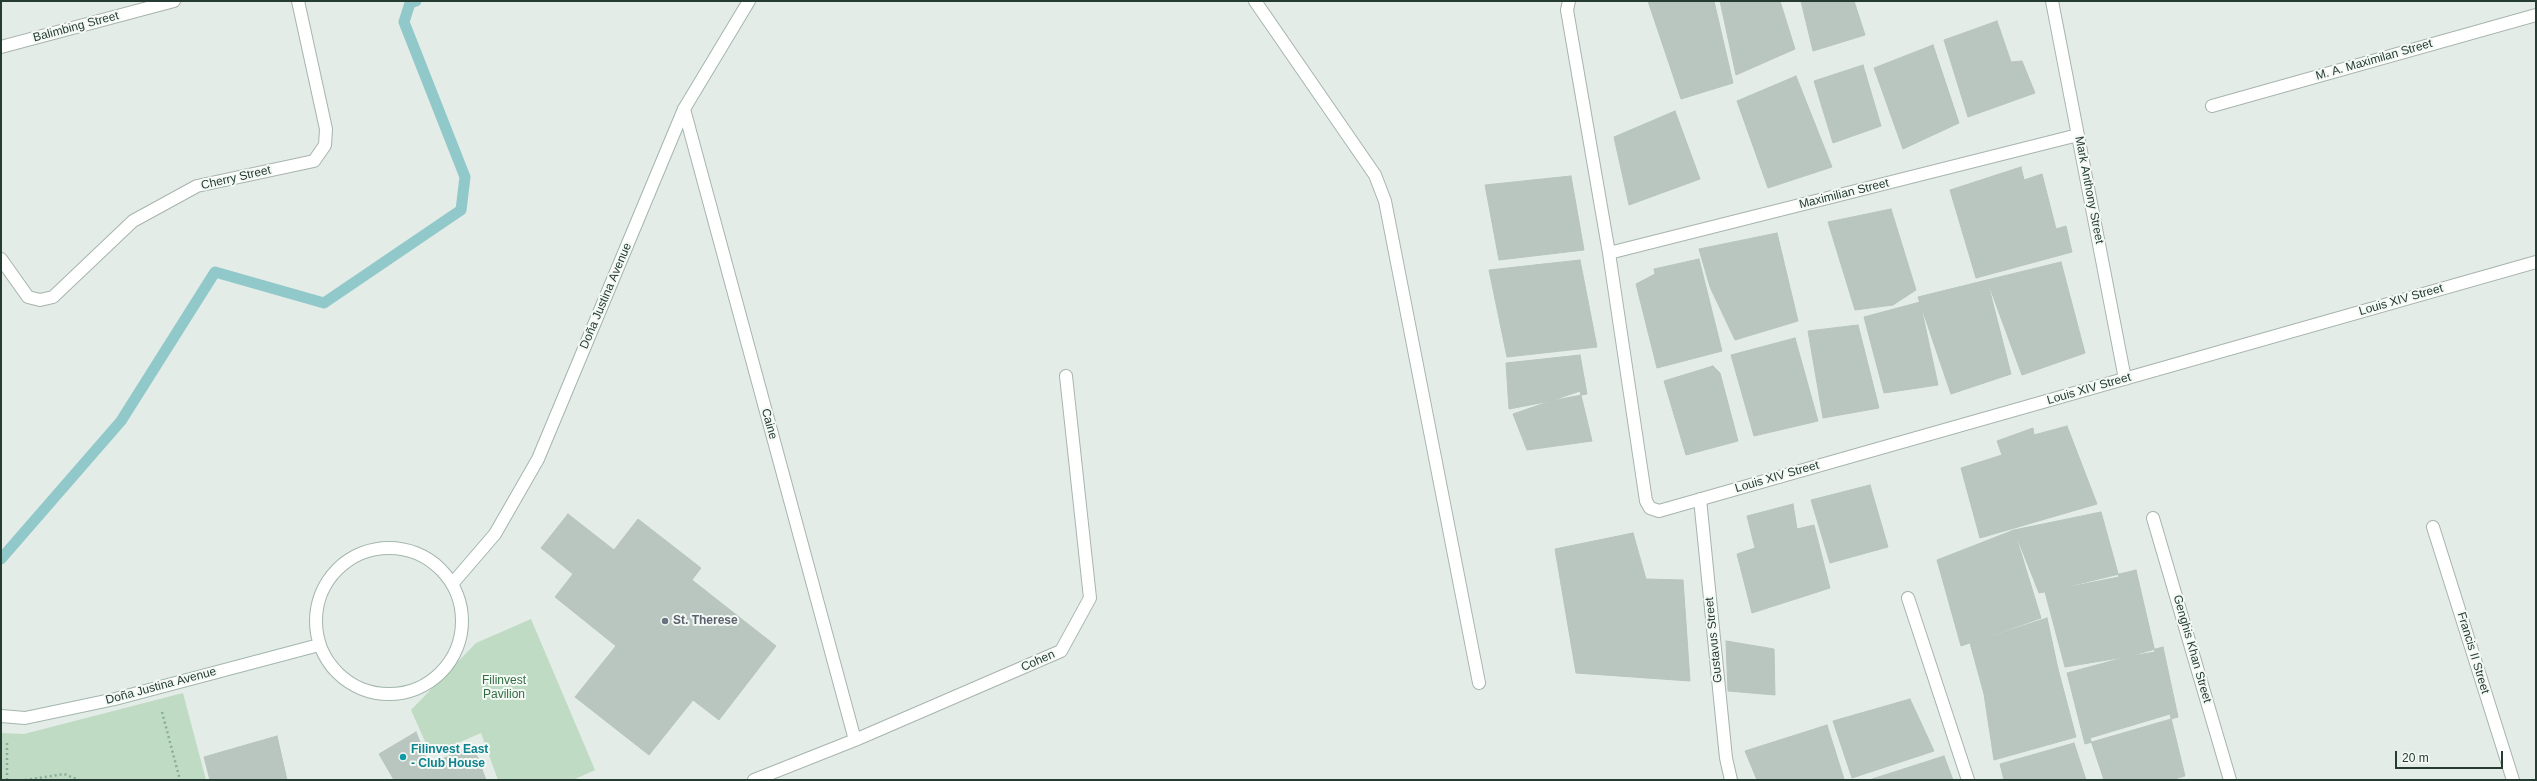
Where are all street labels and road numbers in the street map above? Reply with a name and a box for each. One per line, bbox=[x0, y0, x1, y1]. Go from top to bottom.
street label: Balimbing Street bbox=[32, 9, 120, 45]
street label: M. A. Maximilan Street bbox=[2314, 36, 2434, 84]
street label: Mark Anthony Street bbox=[2071, 135, 2107, 245]
street label: Cherry Street bbox=[200, 163, 272, 193]
street label: Maximilian Street bbox=[1798, 176, 1890, 212]
street label: Doña Justina Avenue bbox=[577, 241, 635, 351]
street label: Louis XIV Street bbox=[2357, 281, 2445, 319]
street label: Louis XIV Street bbox=[2045, 370, 2133, 408]
street label: Caine bbox=[758, 407, 780, 441]
street label: Louis XIV Street bbox=[1733, 458, 1821, 496]
street label: Genghis Khan Street bbox=[2170, 593, 2214, 705]
street label: Gustavus Street bbox=[1702, 596, 1726, 684]
street label: Francis II Street bbox=[2454, 610, 2492, 696]
street label: Cohen bbox=[1019, 647, 1057, 675]
street label: Doña Justina Avenue bbox=[104, 664, 218, 708]

